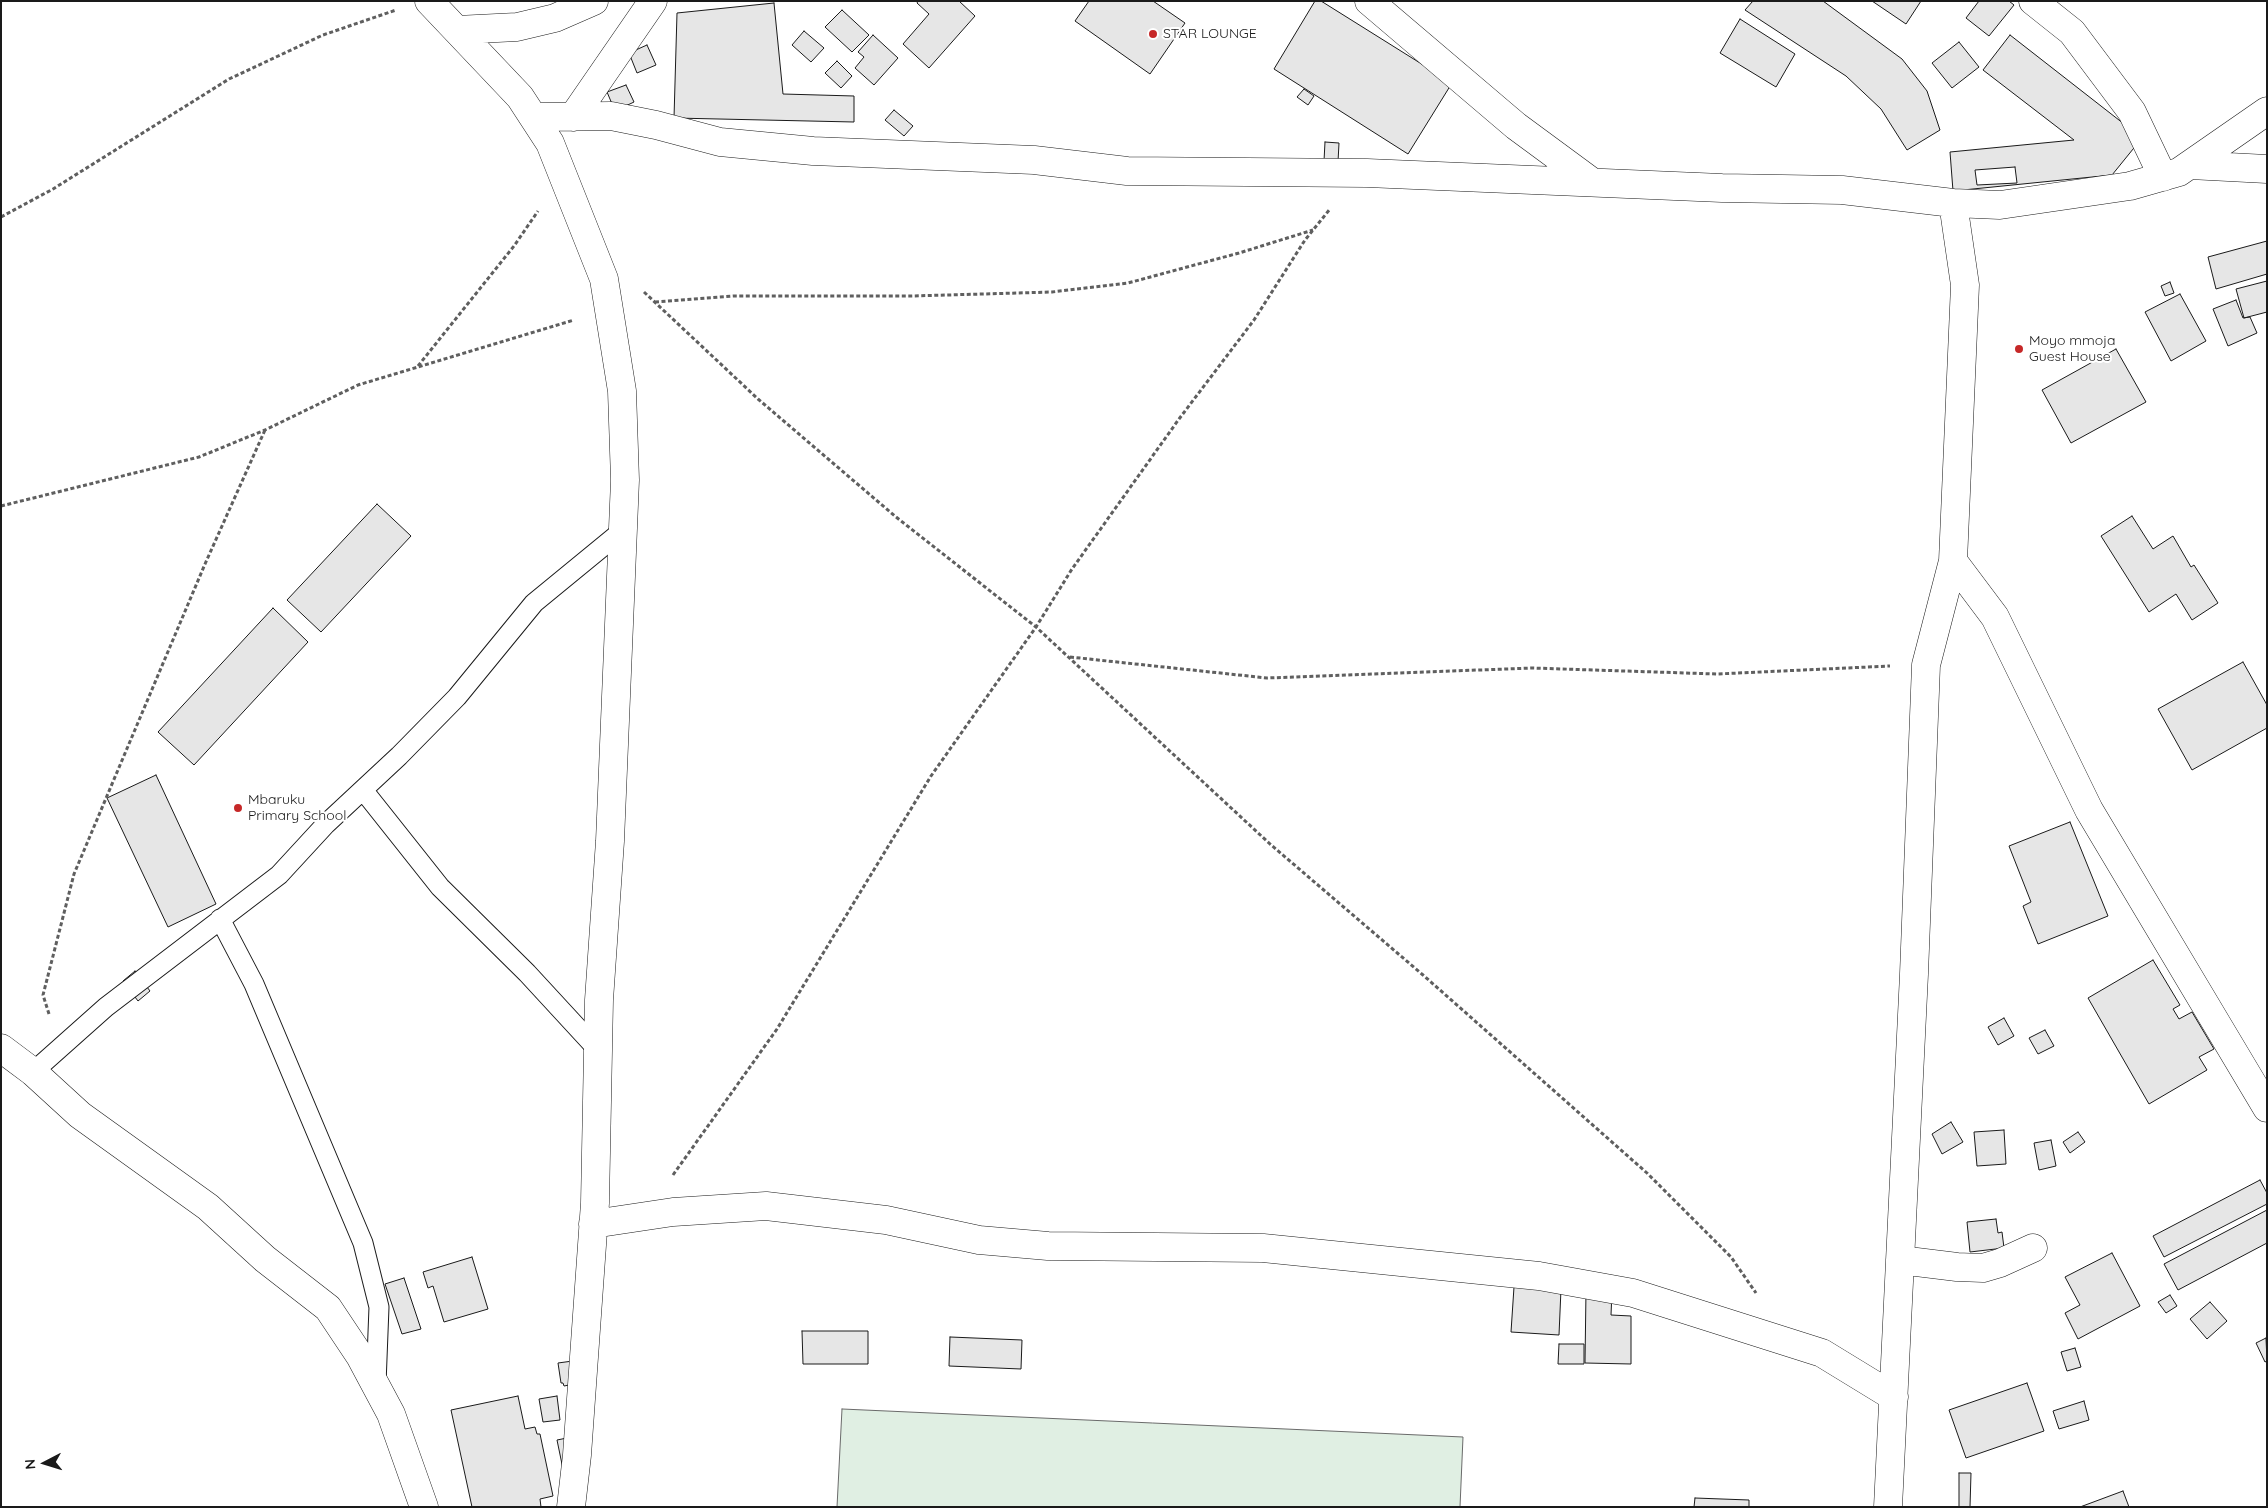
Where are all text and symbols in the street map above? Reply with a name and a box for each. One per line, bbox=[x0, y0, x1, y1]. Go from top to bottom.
place label: STAR LOUNGE bbox=[1163, 26, 1257, 42]
marker: STAR LOUNGE bbox=[1147, 28, 1159, 40]
place label: Moyo mmoja Guest House bbox=[2029, 333, 2115, 366]
marker: Moyo mmoja Guest House bbox=[2013, 343, 2025, 355]
place label: Mbaruku Primary School bbox=[248, 792, 346, 824]
marker: Mbaruku Primary School bbox=[232, 802, 244, 814]
north arrow bbox=[20, 1438, 70, 1488]
text: N bbox=[21, 1458, 39, 1470]

